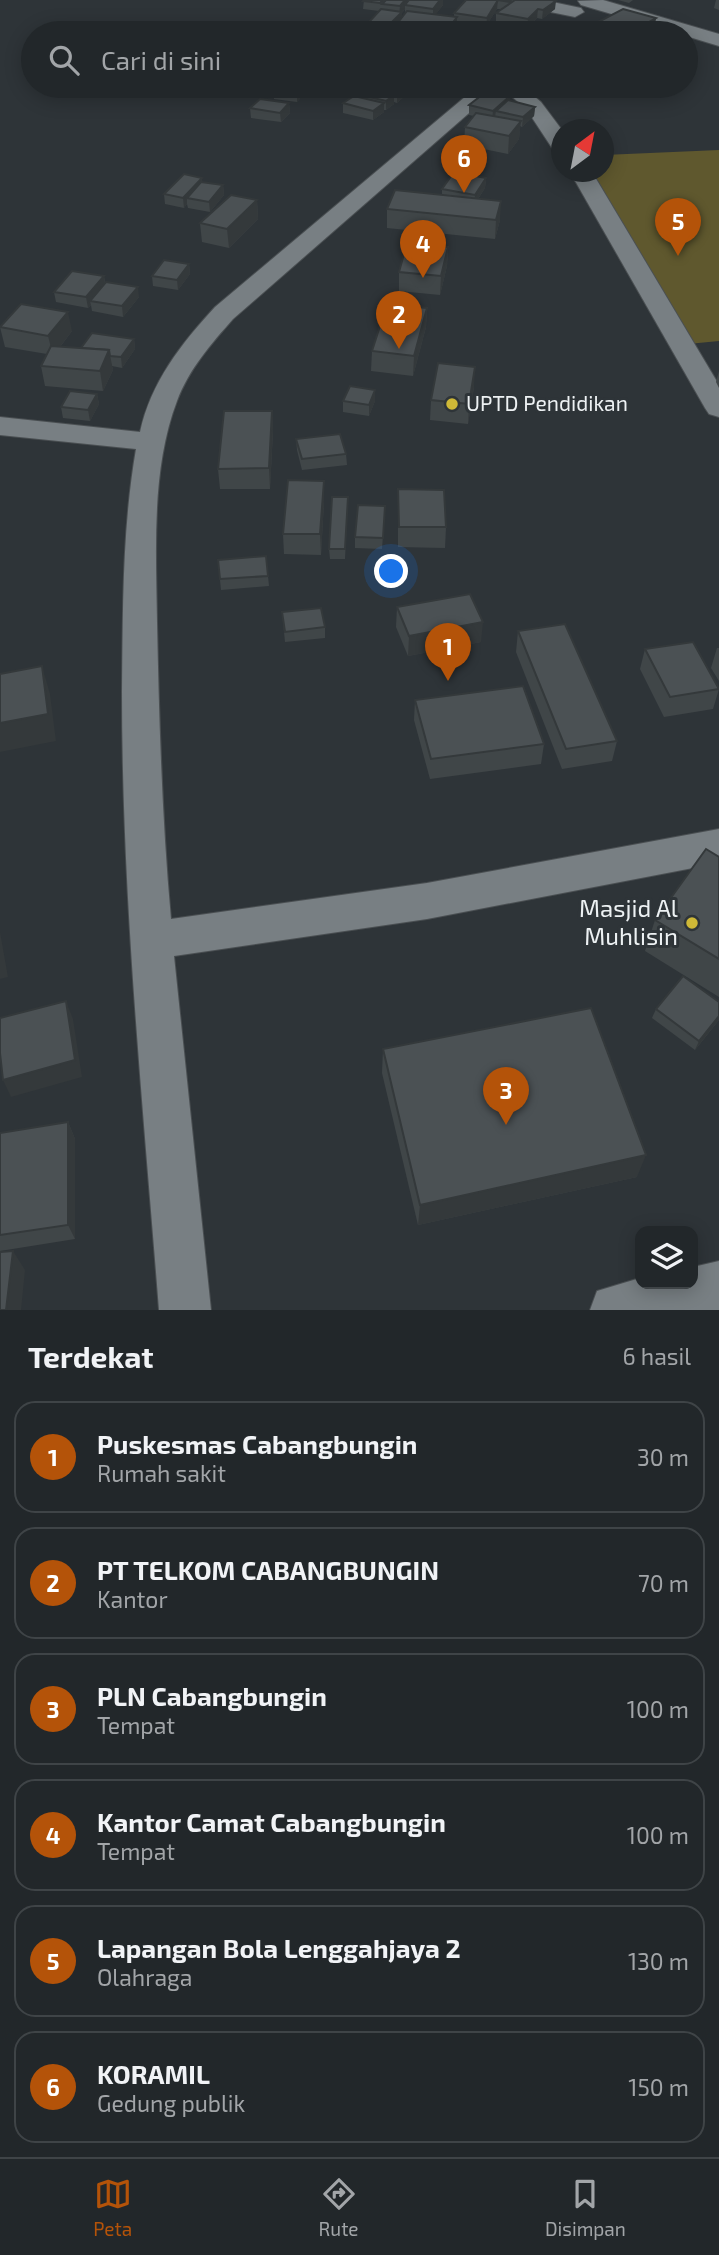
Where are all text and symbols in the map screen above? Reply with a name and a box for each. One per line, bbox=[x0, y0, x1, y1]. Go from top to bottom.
search box bbox=[21, 21, 698, 98]
icon: search bbox=[45, 41, 83, 79]
text: Cari di sini bbox=[101, 44, 221, 75]
north arrow bbox=[551, 119, 614, 182]
pin: 6 bbox=[441, 135, 487, 193]
pin: 5 bbox=[655, 198, 701, 256]
pin: 4 bbox=[400, 220, 446, 278]
pin: 2 bbox=[376, 291, 422, 349]
place label: UPTD Pendidikan bbox=[466, 390, 628, 415]
marker: UPTD Pendidikan bbox=[444, 396, 460, 412]
your location bbox=[374, 554, 408, 588]
pin: 1 bbox=[425, 623, 471, 681]
place label: Masjid Al Muhlisin bbox=[579, 893, 678, 950]
marker: Masjid Al Muhlisin bbox=[684, 915, 700, 931]
pin: 3 bbox=[483, 1067, 529, 1125]
map controls bbox=[635, 1226, 698, 1289]
button: layers bbox=[635, 1226, 698, 1289]
text: Terdekat bbox=[28, 1338, 154, 1374]
text: 6 hasil bbox=[623, 1342, 691, 1370]
text: Puskesmas Cabangbungin bbox=[97, 1428, 417, 1459]
text: 1 bbox=[48, 1443, 58, 1471]
text: 30 m bbox=[637, 1443, 689, 1471]
text: Rumah sakit bbox=[97, 1459, 226, 1487]
text: PT TELKOM CABANGBUNGIN bbox=[97, 1554, 439, 1585]
text: 2 bbox=[46, 1569, 60, 1597]
text: 70 m bbox=[638, 1569, 689, 1597]
text: Kantor bbox=[97, 1585, 168, 1613]
text: PLN Cabangbungin bbox=[97, 1680, 327, 1711]
text: 3 bbox=[46, 1695, 60, 1723]
text: 100 m bbox=[627, 1695, 689, 1723]
text: Tempat bbox=[97, 1711, 175, 1739]
text: Kantor Camat Cabangbungin bbox=[97, 1806, 446, 1837]
text: 4 bbox=[46, 1821, 60, 1849]
text: 100 m bbox=[627, 1821, 689, 1849]
text: Tempat bbox=[97, 1837, 175, 1865]
text: Lapangan Bola Lenggahjaya 2 bbox=[97, 1932, 461, 1963]
text: 5 bbox=[47, 1947, 59, 1975]
text: 130 m bbox=[628, 1947, 689, 1975]
text: Olahraga bbox=[97, 1963, 192, 1991]
text: KORAMIL bbox=[97, 2058, 210, 2089]
text: 6 bbox=[46, 2073, 60, 2101]
text: 150 m bbox=[628, 2073, 689, 2101]
text: Gedung publik bbox=[97, 2089, 245, 2117]
tab: Peta bbox=[93, 2175, 132, 2240]
tab: Rute bbox=[319, 2175, 359, 2240]
tab: Disimpan bbox=[545, 2175, 626, 2240]

